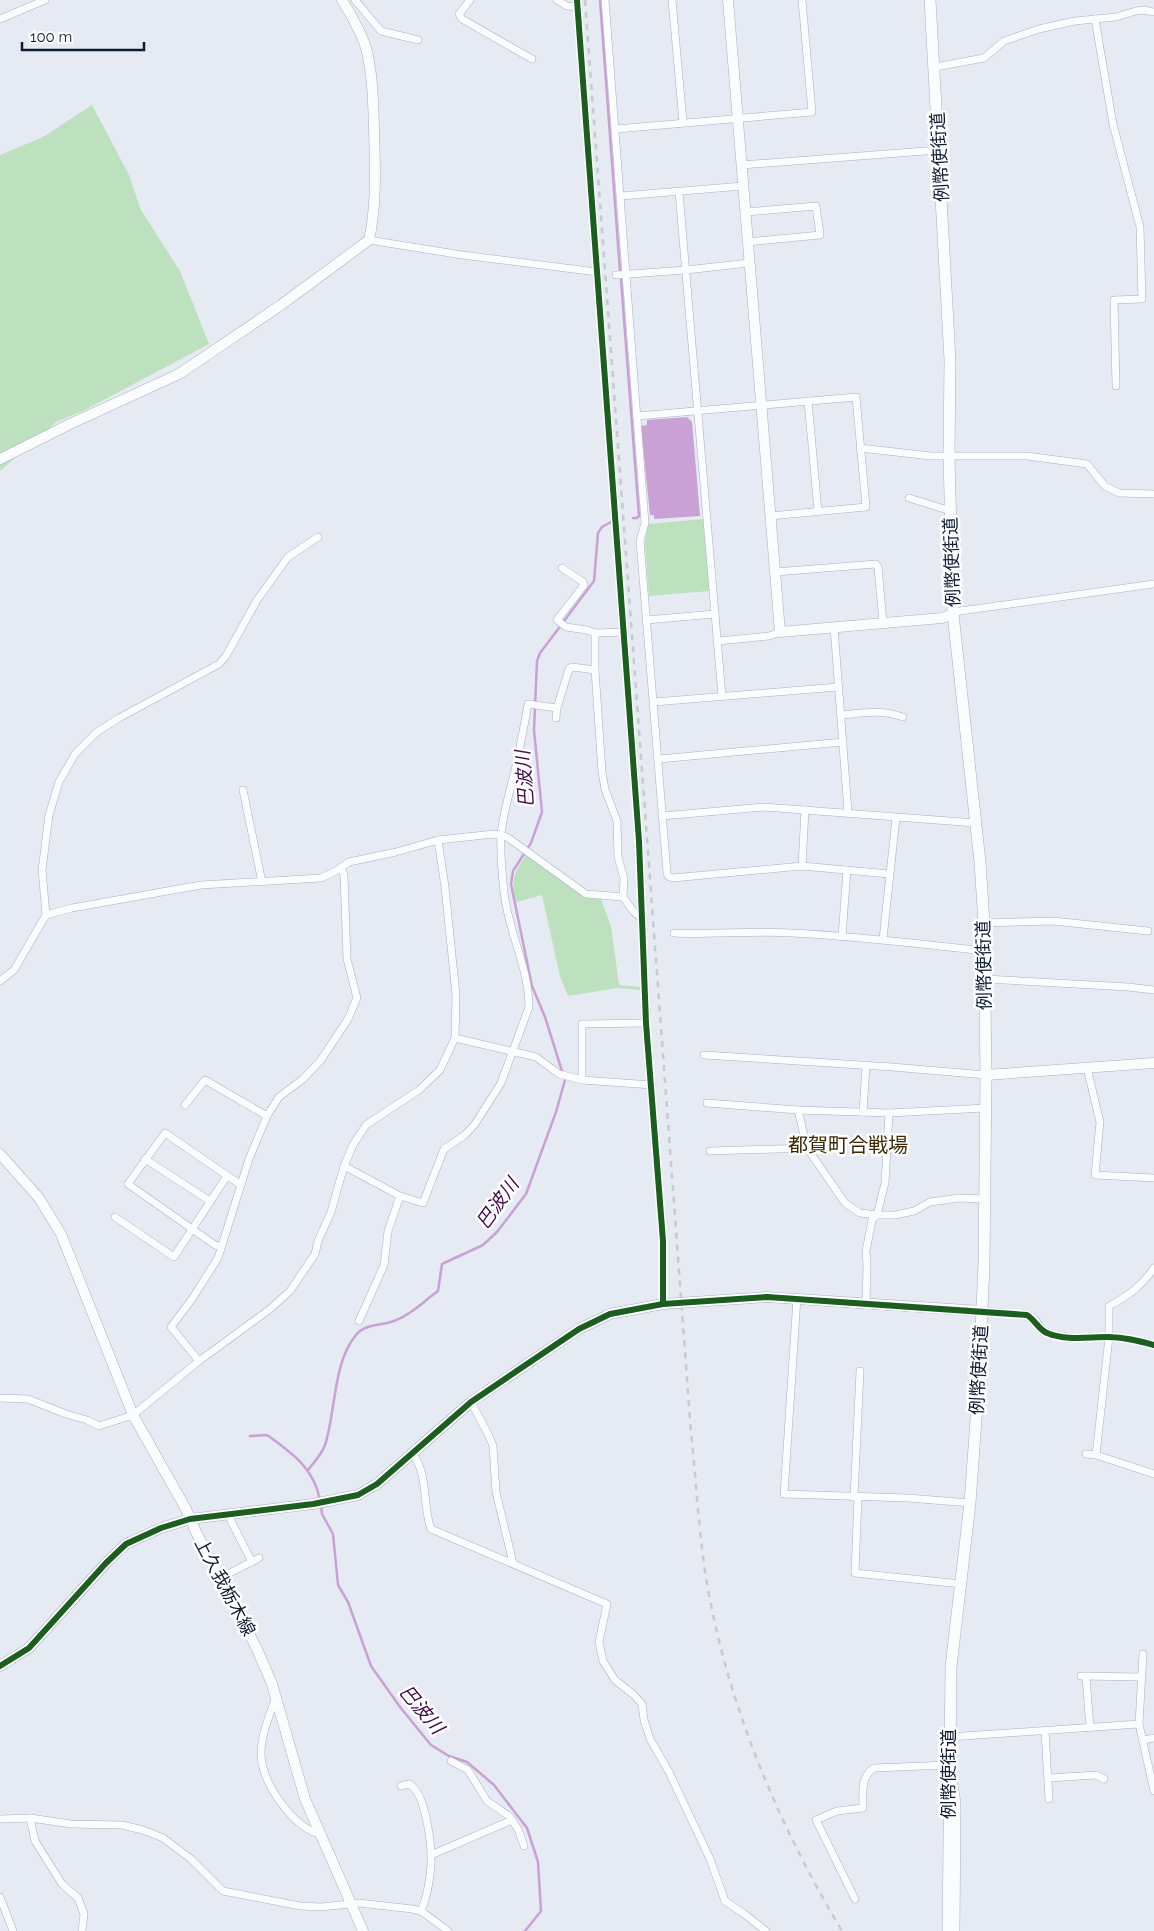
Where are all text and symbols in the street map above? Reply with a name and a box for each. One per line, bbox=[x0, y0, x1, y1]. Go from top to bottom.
scale bar bbox=[22, 20, 145, 52]
text: 100 m bbox=[30, 28, 72, 46]
street label: 例幣使街道 bbox=[927, 112, 952, 203]
street label: 例幣使街道 bbox=[939, 517, 964, 607]
water label: 巴波川 bbox=[511, 748, 537, 808]
street label: 例幣使街道 bbox=[972, 920, 995, 1010]
district label: 都賀町合戦場 bbox=[788, 1133, 908, 1157]
water label: 巴波川 bbox=[471, 1172, 524, 1233]
street label: 例幣使街道 bbox=[966, 1324, 991, 1415]
street label: 上久我栃木線 bbox=[191, 1534, 260, 1639]
water label: 巴波川 bbox=[395, 1680, 450, 1739]
street label: 例幣使街道 bbox=[938, 1729, 959, 1819]

